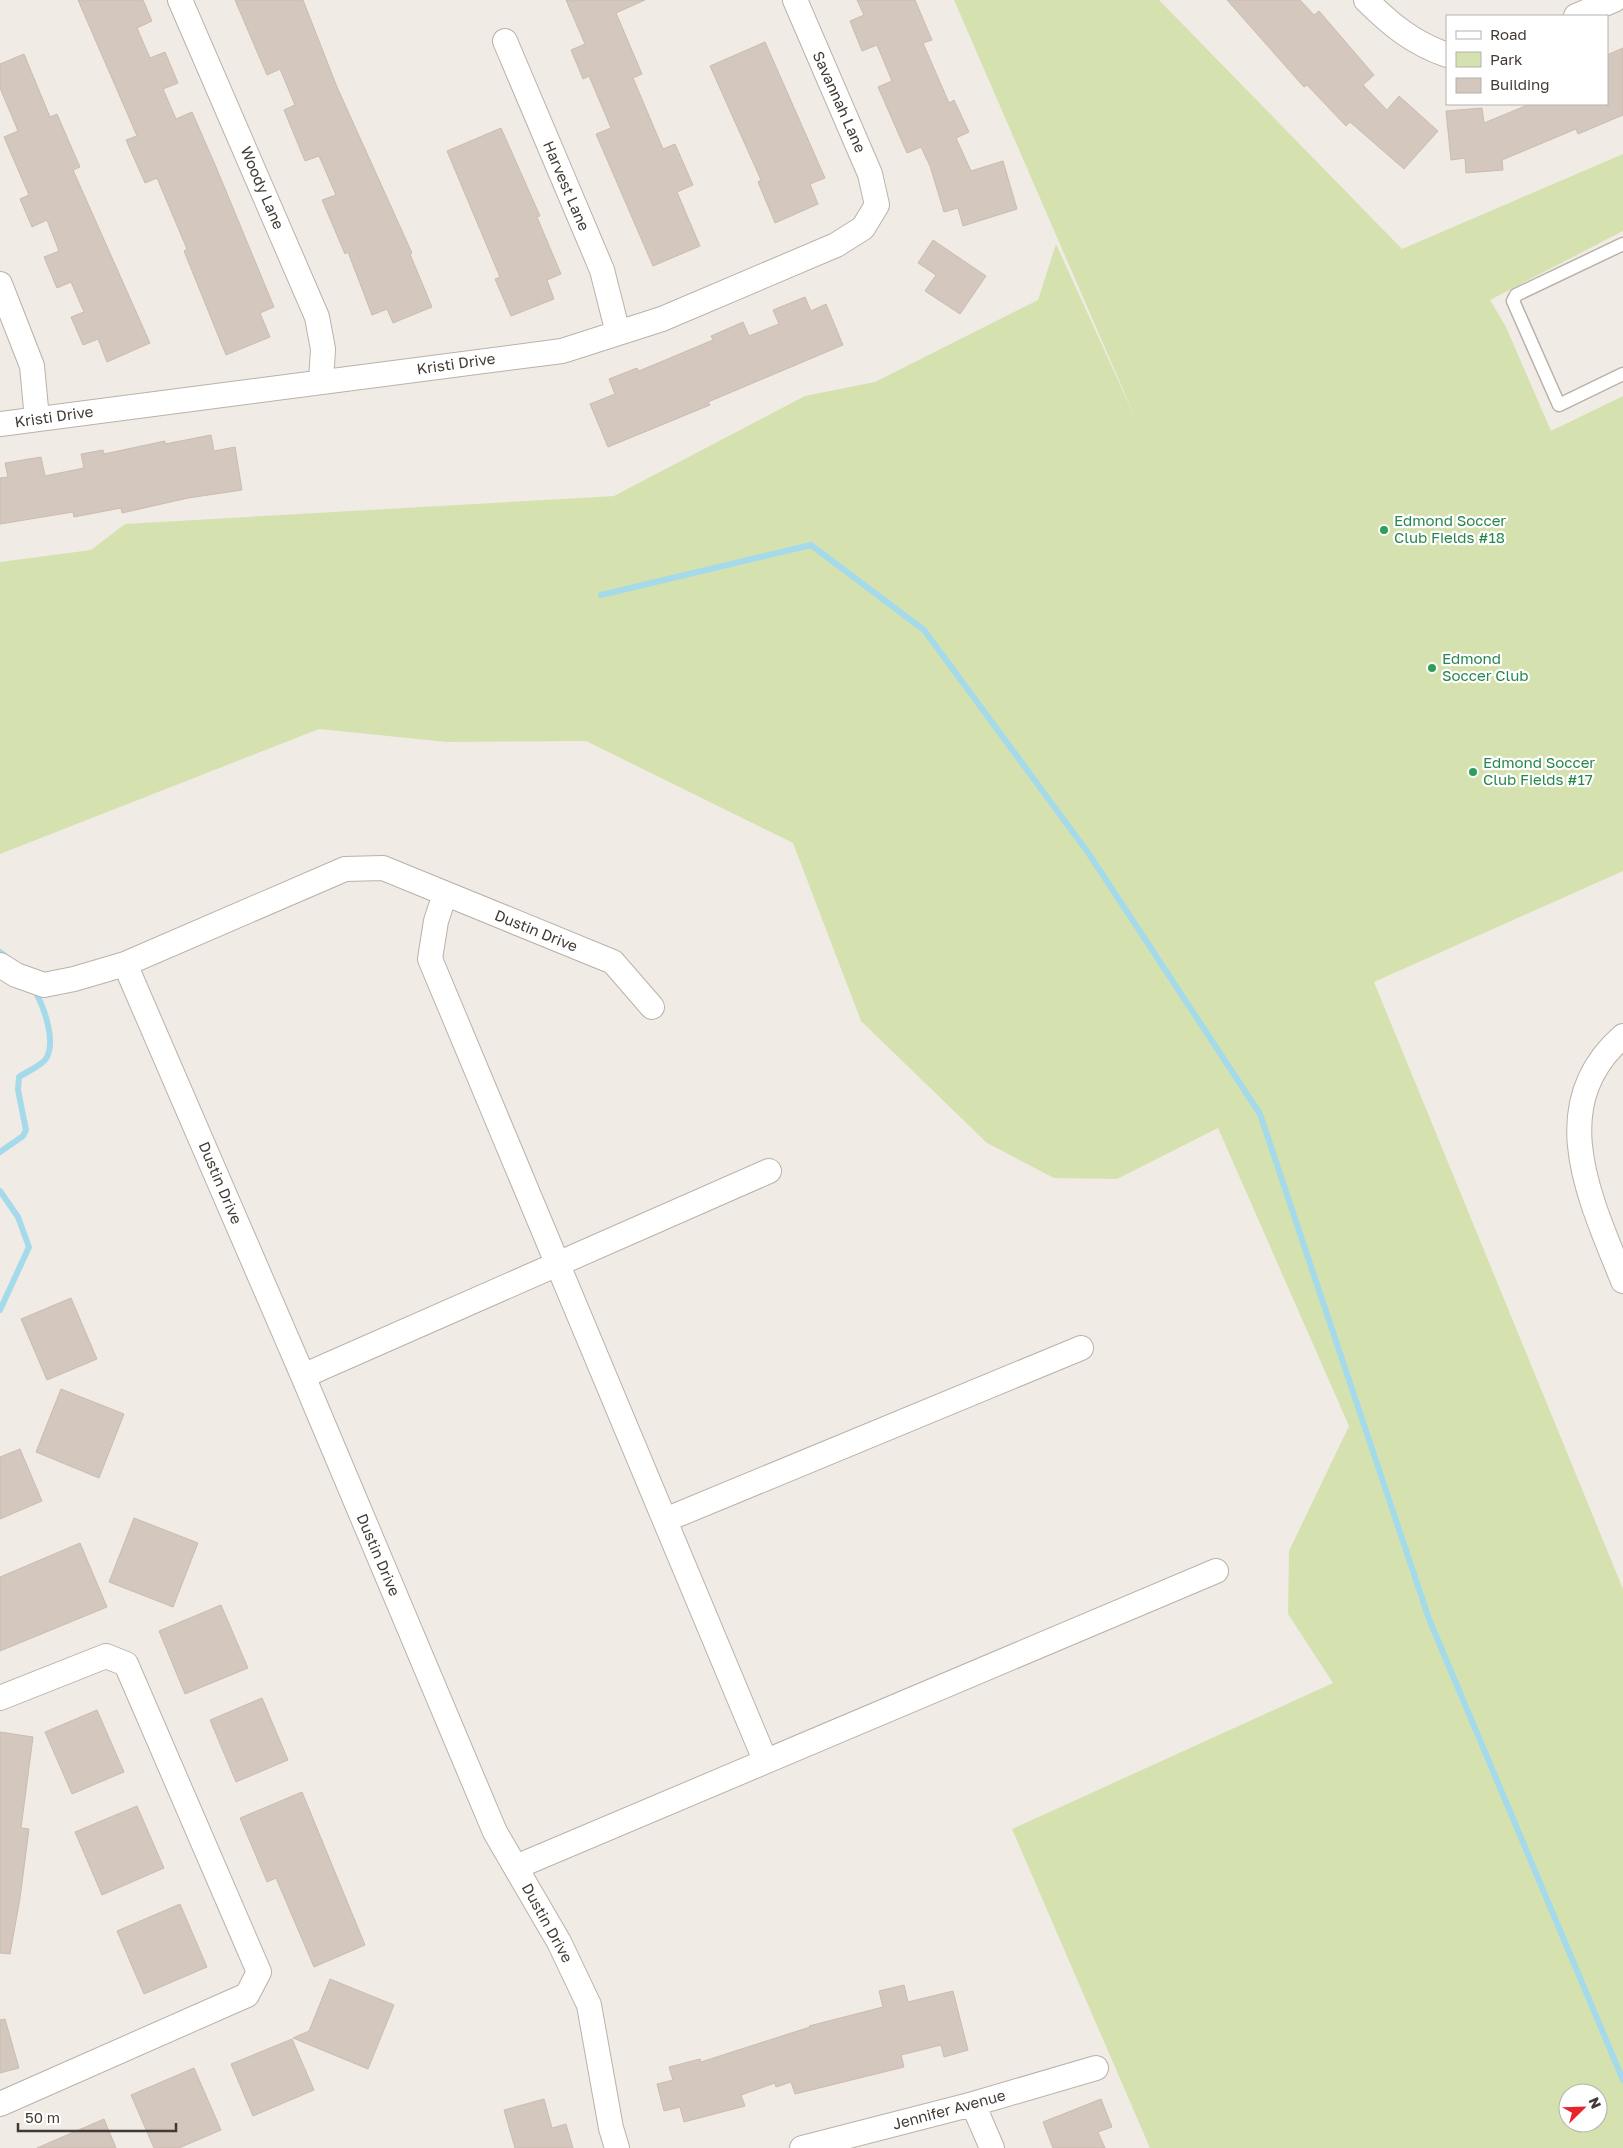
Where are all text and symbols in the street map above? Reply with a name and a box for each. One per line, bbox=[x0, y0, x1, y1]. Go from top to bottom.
legend bbox=[1446, 15, 1608, 105]
text: Road bbox=[1490, 25, 1527, 43]
street label: Savannah Lane bbox=[809, 48, 870, 155]
text: Park bbox=[1490, 50, 1523, 68]
text: Building bbox=[1490, 75, 1550, 93]
street label: Harvest Lane bbox=[540, 138, 594, 233]
street label: Woody Lane bbox=[237, 143, 289, 232]
street label: Kristi Drive bbox=[415, 349, 497, 377]
street label: Kristi Drive bbox=[13, 402, 95, 430]
place label: Edmond Soccer Club Fields #18 bbox=[1394, 511, 1506, 546]
marker: Edmond Soccer Club Fields #18 bbox=[1378, 524, 1390, 536]
place label: Edmond Soccer Club bbox=[1442, 649, 1529, 684]
marker: Edmond Soccer Club bbox=[1426, 662, 1438, 674]
place label: Edmond Soccer Club Fields #17 bbox=[1483, 753, 1595, 788]
marker: Edmond Soccer Club Fields #17 bbox=[1467, 766, 1479, 778]
street label: Dustin Drive bbox=[492, 905, 581, 955]
street label: Dustin Drive bbox=[196, 1139, 246, 1227]
street label: Dustin Drive bbox=[354, 1511, 404, 1599]
street label: Dustin Drive bbox=[519, 1880, 577, 1965]
north arrow bbox=[1558, 2083, 1608, 2133]
street label: Jennifer Avenue bbox=[890, 2085, 1007, 2133]
text: N bbox=[1586, 2095, 1605, 2111]
scale bar bbox=[18, 2100, 175, 2132]
text: 50 m bbox=[25, 2108, 60, 2126]

